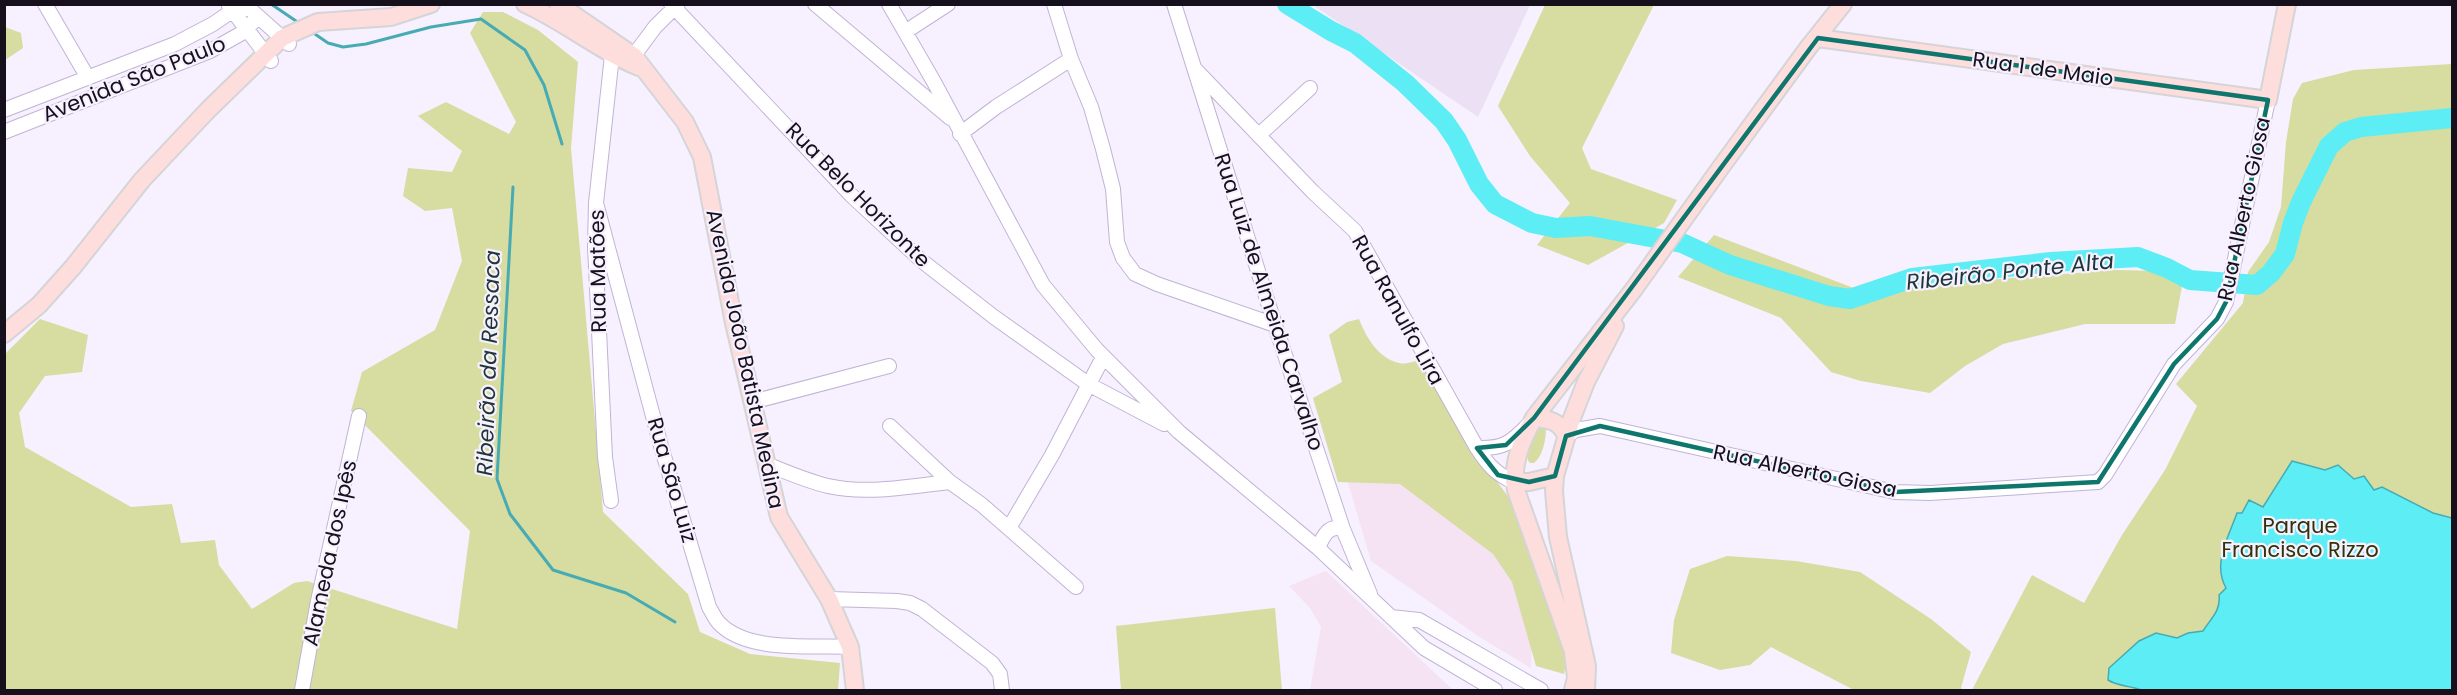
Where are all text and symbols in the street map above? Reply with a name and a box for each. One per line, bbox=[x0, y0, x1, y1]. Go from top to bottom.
street label: Avenida São Paulo bbox=[38, 28, 230, 129]
street label: Rua 1 de Maio bbox=[1971, 44, 2115, 93]
street label: Rua Alberto Giosa bbox=[2210, 114, 2277, 303]
street label: Rua Belo Horizonte bbox=[779, 116, 937, 274]
street label: Rua Luiz de Almeida Carvalho bbox=[1208, 149, 1331, 454]
street label: Avenida João Batista Medina bbox=[700, 206, 791, 511]
street label: Rua Matões bbox=[582, 209, 613, 333]
street label: Rua Ranulfo Lira bbox=[1345, 230, 1452, 390]
water label: Ribeirão Ponte Alta bbox=[1905, 245, 2116, 298]
water label: Ribeirão da Ressaca bbox=[469, 250, 508, 476]
street label: Rua São Luiz bbox=[641, 414, 704, 546]
street label: Rua Alberto Giosa bbox=[1711, 437, 1900, 504]
street label: Alameda dos Ipês bbox=[296, 457, 363, 649]
park label: Parque Francisco Rizzo bbox=[2221, 511, 2379, 564]

